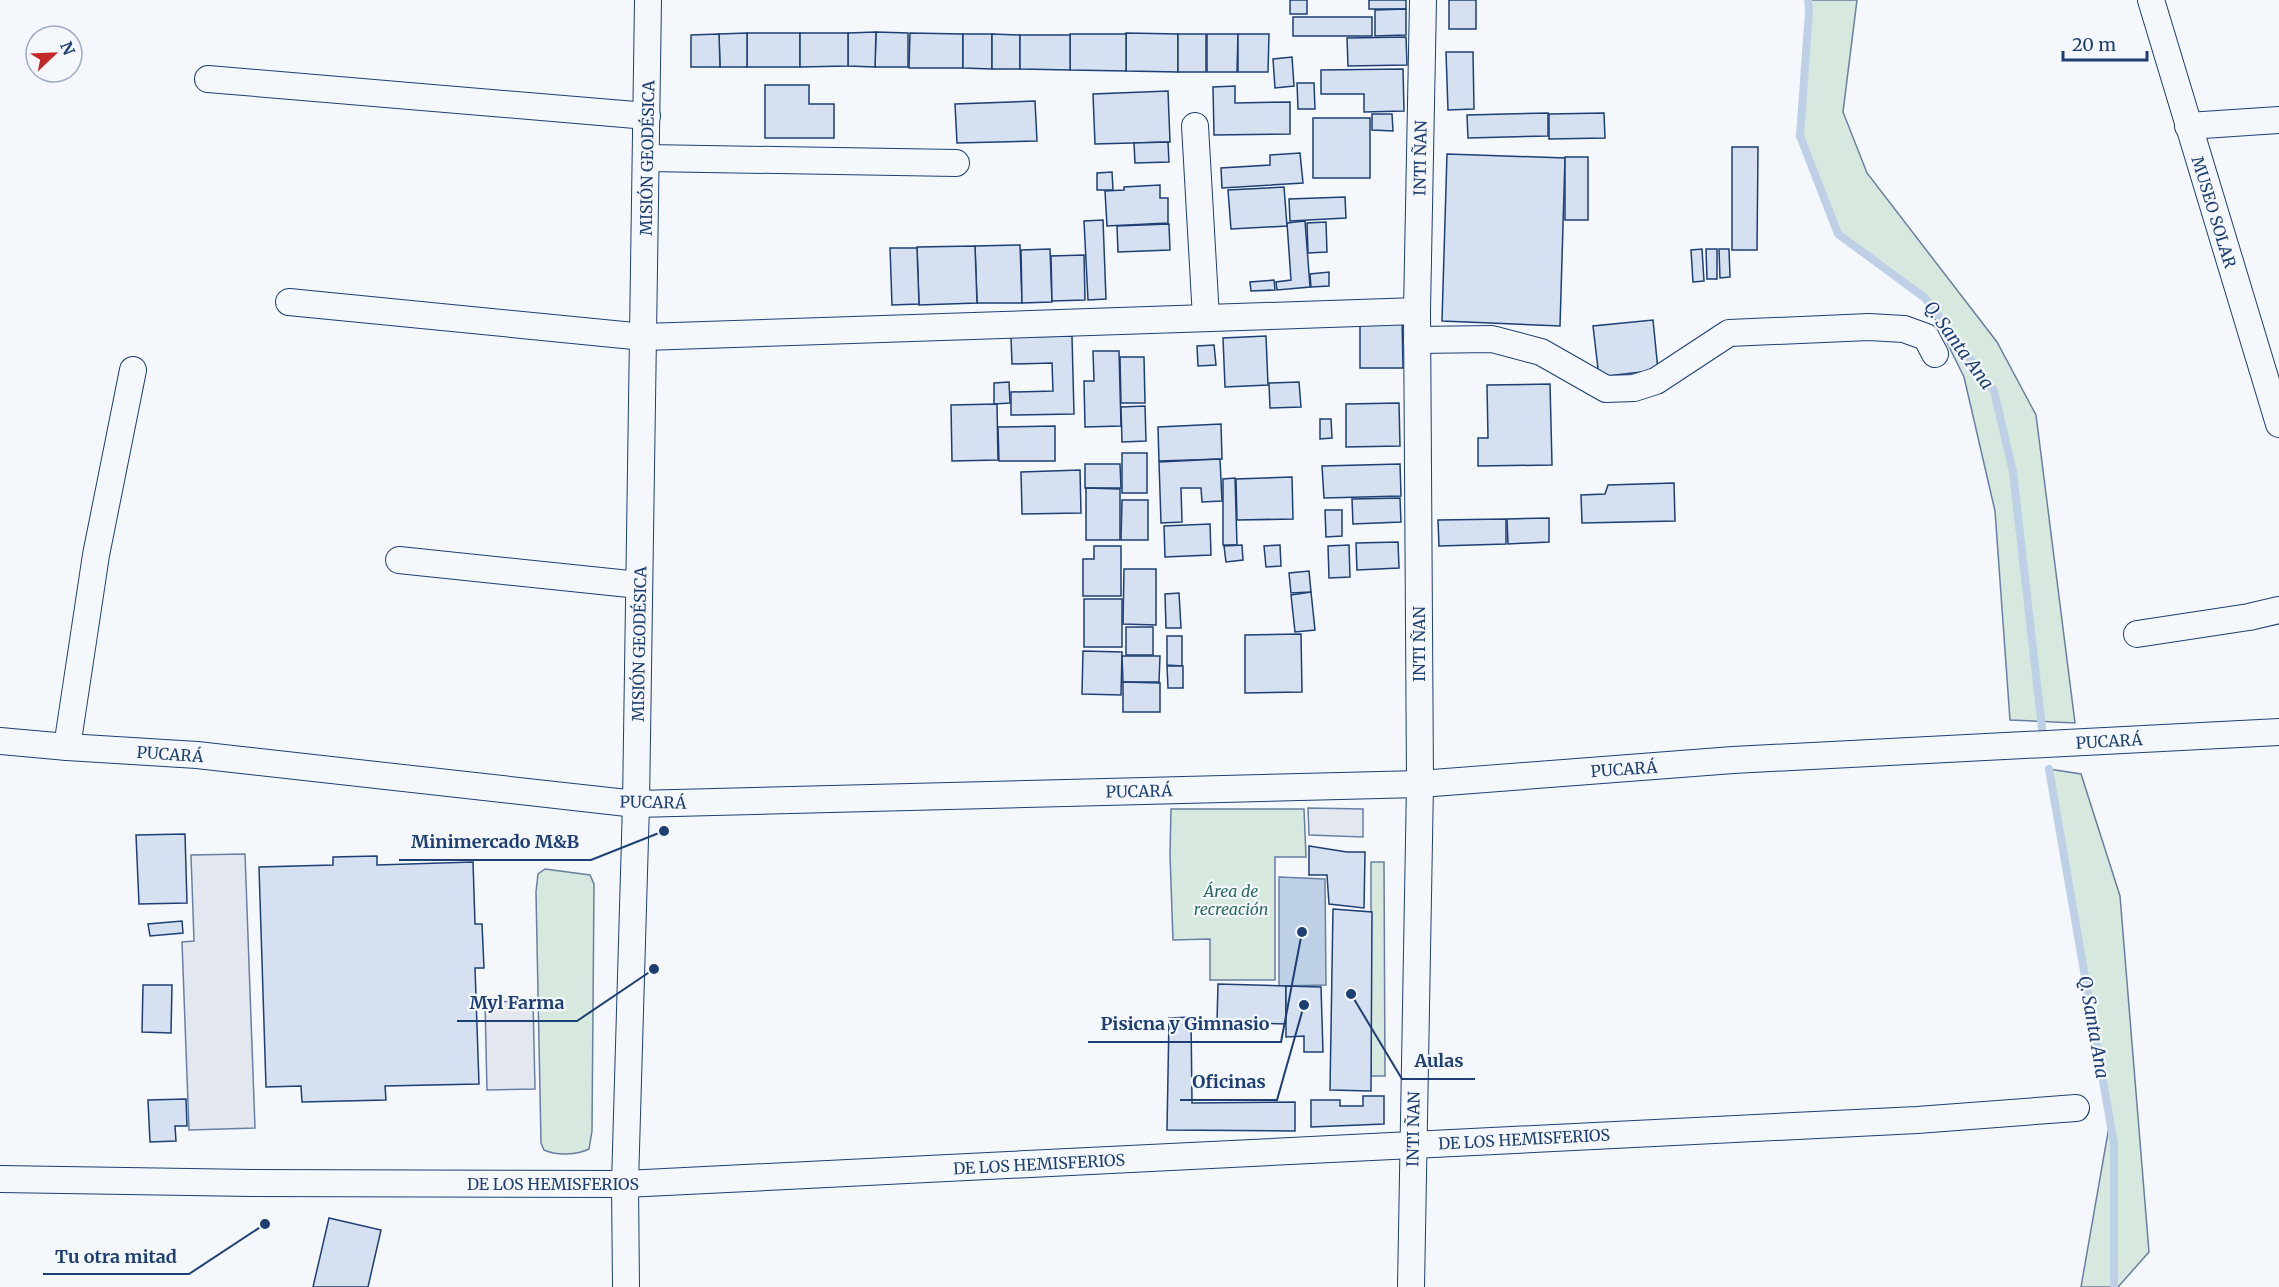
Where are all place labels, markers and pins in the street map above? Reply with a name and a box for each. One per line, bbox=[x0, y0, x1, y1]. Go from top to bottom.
callout: Minimercado M&B bbox=[399, 824, 591, 860]
callout: Myl Farma bbox=[457, 985, 577, 1021]
callout: Pisicna y Gimnasio bbox=[1088, 1006, 1281, 1042]
callout: Aulas bbox=[1402, 1043, 1475, 1079]
callout: Oficinas bbox=[1180, 1064, 1277, 1100]
callout: Tu otra mitad bbox=[43, 1238, 189, 1274]

